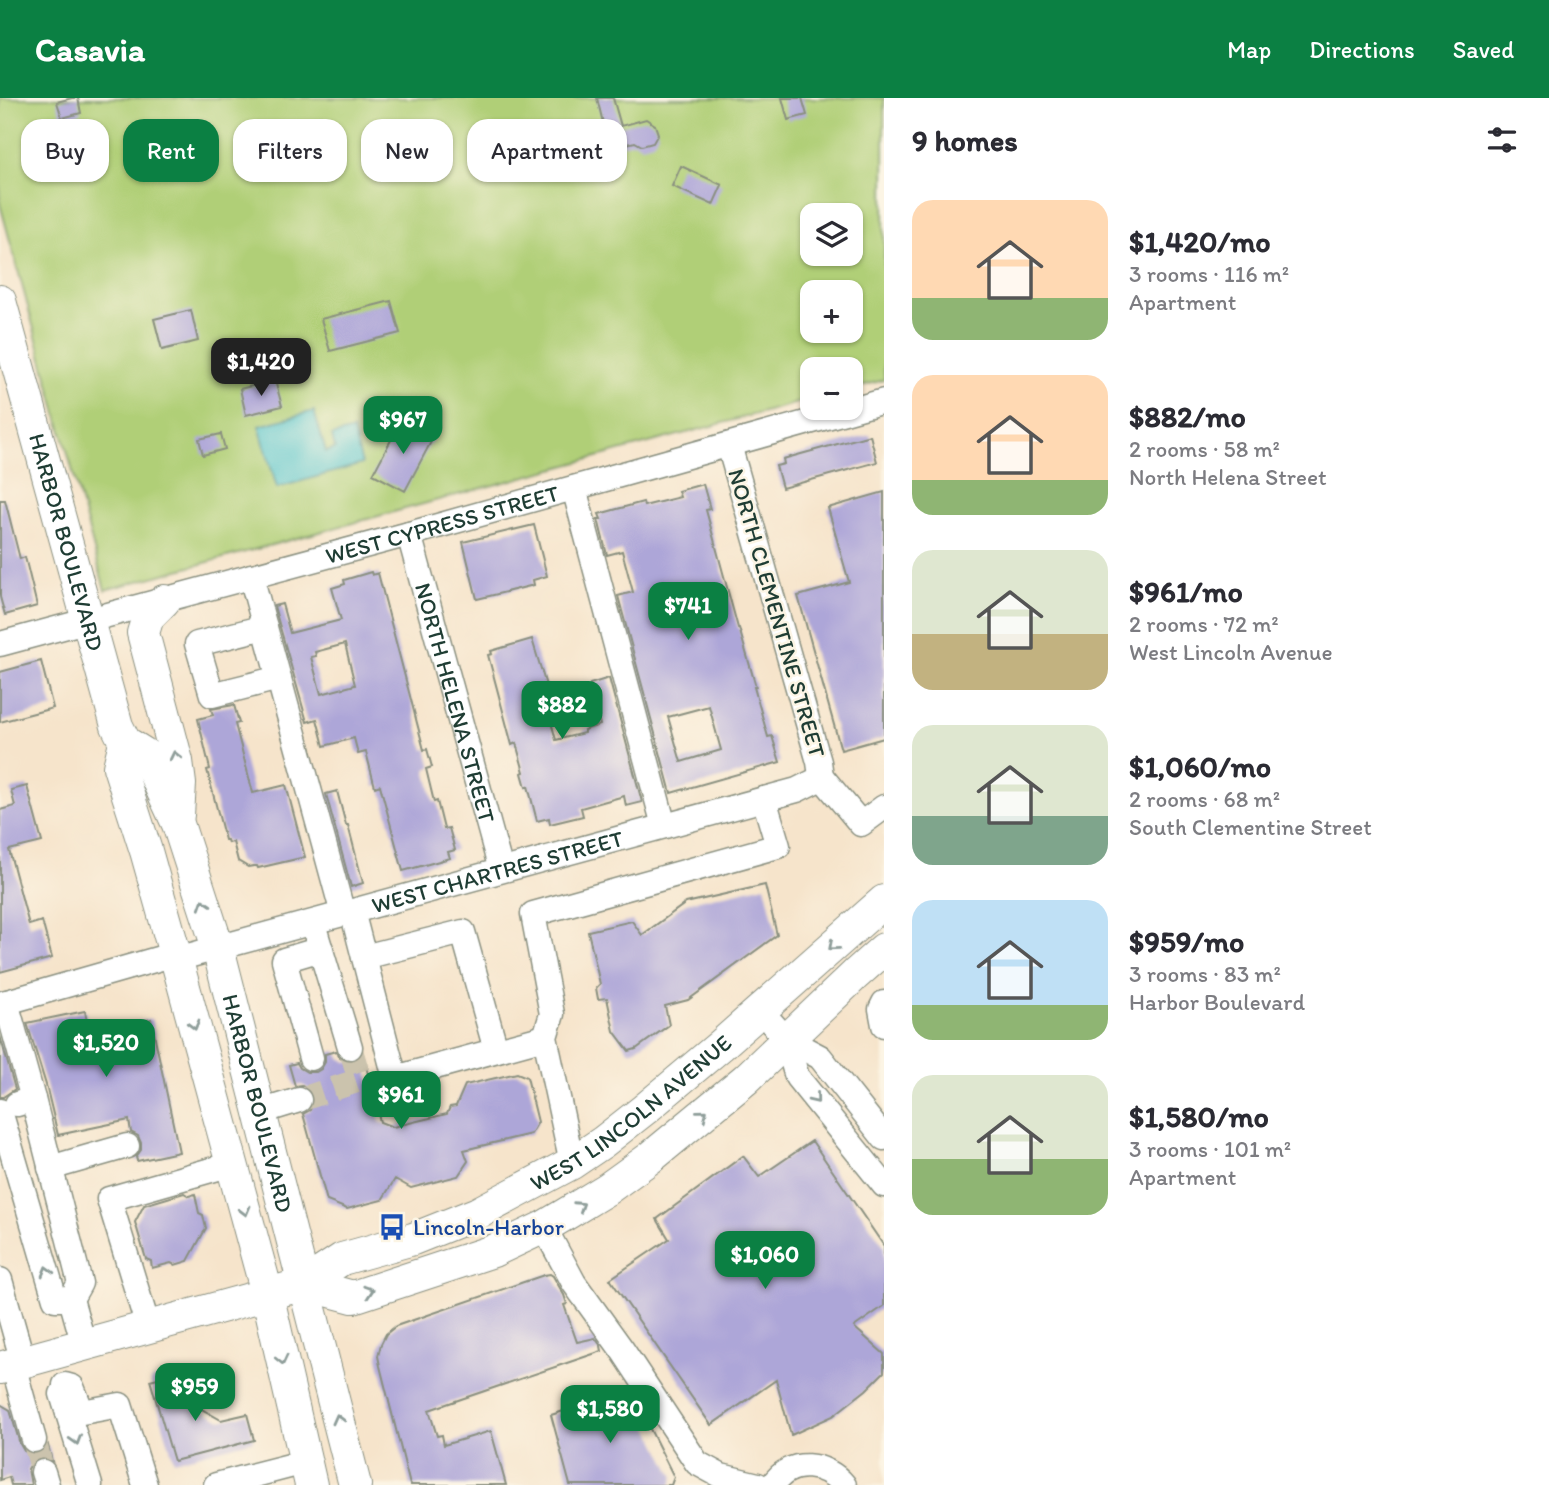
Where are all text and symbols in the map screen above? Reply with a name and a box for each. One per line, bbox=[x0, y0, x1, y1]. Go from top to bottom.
text: Casavia bbox=[35, 30, 145, 69]
text: Map bbox=[1227, 35, 1271, 64]
text: Directions bbox=[1309, 35, 1415, 64]
text: Saved bbox=[1453, 35, 1514, 64]
chip: Buy bbox=[21, 119, 109, 182]
chip: Rent bbox=[123, 119, 219, 182]
chip: Filters bbox=[233, 119, 347, 182]
chip: New bbox=[361, 119, 453, 182]
chip: Apartment bbox=[467, 119, 627, 182]
icon: filters bbox=[1483, 121, 1521, 159]
text: 9 homes bbox=[912, 122, 1018, 159]
map controls bbox=[800, 203, 863, 420]
button: layers bbox=[800, 203, 863, 266]
text: $1,420/mo bbox=[1129, 223, 1271, 260]
icon: home bbox=[968, 228, 1052, 312]
text: 3 rooms · 116 m² bbox=[1129, 260, 1289, 288]
button: + bbox=[800, 280, 863, 343]
text: Apartment bbox=[1129, 288, 1236, 316]
pin: $1,420 bbox=[204, 338, 318, 398]
text: $1,420 bbox=[227, 347, 295, 375]
button: − bbox=[800, 357, 863, 420]
pin: $967 bbox=[362, 396, 444, 456]
text: $882/mo bbox=[1129, 398, 1246, 435]
icon: home bbox=[968, 403, 1052, 487]
text: $967 bbox=[379, 405, 427, 433]
street label: HARBOR BOULEVARD bbox=[23, 430, 110, 654]
text: 2 rooms · 58 m² bbox=[1129, 435, 1280, 463]
text: North Helena Street bbox=[1129, 463, 1327, 491]
street label: NORTH CLEMENTINE STREET bbox=[722, 465, 832, 761]
street label: WEST CYPRESS STREET bbox=[322, 479, 562, 570]
text: $961/mo bbox=[1129, 573, 1243, 610]
icon: home bbox=[968, 578, 1052, 662]
street label: NORTH HELENA STREET bbox=[409, 580, 501, 826]
pin: $741 bbox=[647, 582, 729, 642]
text: $741 bbox=[664, 591, 712, 619]
text: 2 rooms · 72 m² bbox=[1129, 610, 1279, 638]
text: West Lincoln Avenue bbox=[1129, 638, 1333, 666]
pin: $882 bbox=[521, 682, 603, 741]
text: $882 bbox=[538, 690, 586, 718]
text: $1,060/mo bbox=[1129, 748, 1271, 785]
one-way arrow bbox=[169, 750, 184, 762]
icon: home bbox=[968, 753, 1052, 837]
text: 2 rooms · 68 m² bbox=[1129, 785, 1280, 813]
text: South Clementine Street bbox=[1129, 813, 1372, 841]
street label: WEST CHARTRES STREET bbox=[368, 824, 626, 919]
one-way arrow bbox=[198, 899, 212, 911]
text: $959/mo bbox=[1129, 923, 1244, 960]
icon: home bbox=[968, 928, 1052, 1012]
one-way arrow bbox=[828, 938, 841, 950]
text: 3 rooms · 83 m² bbox=[1129, 960, 1281, 988]
text: Harbor Boulevard bbox=[1129, 988, 1305, 1016]
street label: HARBOR BOULEVARD bbox=[216, 991, 299, 1215]
one-way arrow bbox=[186, 1019, 201, 1031]
pin: $1,520 bbox=[49, 1020, 163, 1079]
text: $1,520 bbox=[73, 1028, 139, 1056]
street label: WEST LINCOLN AVENUE bbox=[525, 1029, 737, 1197]
pin: $961 bbox=[360, 1072, 442, 1131]
text: $961 bbox=[378, 1080, 424, 1108]
one-way arrow bbox=[807, 1092, 820, 1104]
text: $1,580/mo bbox=[1129, 1098, 1269, 1135]
icon: home bbox=[968, 1103, 1052, 1187]
one-way arrow bbox=[695, 1110, 707, 1123]
text: 3 rooms · 101 m² bbox=[1129, 1135, 1291, 1163]
text: Apartment bbox=[1129, 1163, 1236, 1191]
one-way arrow bbox=[572, 1202, 585, 1215]
one-way arrow bbox=[237, 1205, 251, 1217]
bus stop icon: Lincoln-Harbor bbox=[377, 1212, 407, 1242]
place label: Lincoln-Harbor bbox=[413, 1213, 564, 1241]
pin: $1,060 bbox=[708, 1232, 822, 1291]
text: $1,060 bbox=[731, 1240, 799, 1268]
one-way arrow bbox=[41, 1265, 56, 1277]
one-way arrow bbox=[363, 1285, 375, 1299]
one-way arrow bbox=[274, 1354, 289, 1366]
pin: $959 bbox=[154, 1364, 236, 1423]
text: $959 bbox=[171, 1372, 219, 1400]
pin: $1,580 bbox=[553, 1386, 667, 1445]
text: $1,580 bbox=[577, 1394, 643, 1422]
one-way arrow bbox=[332, 1413, 346, 1425]
one-way arrow bbox=[68, 1433, 82, 1446]

